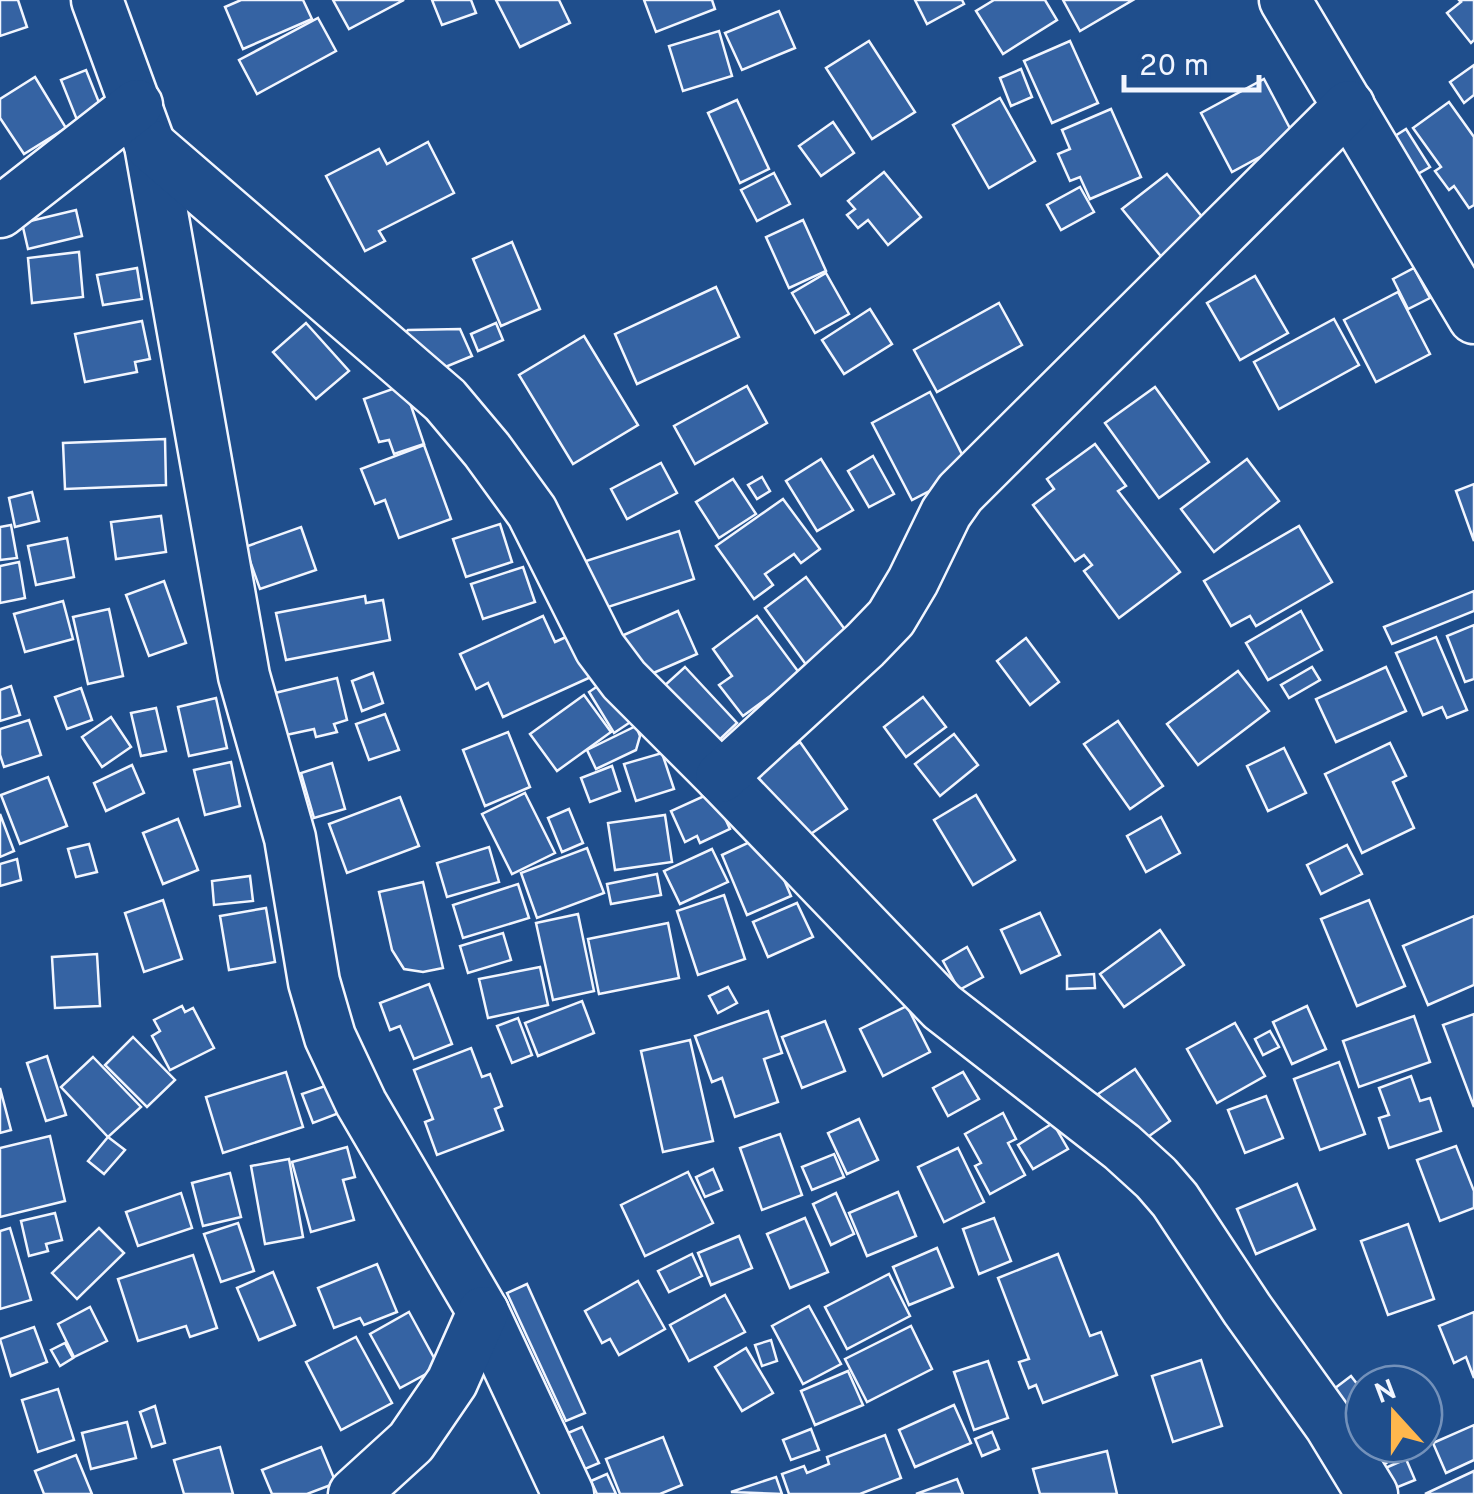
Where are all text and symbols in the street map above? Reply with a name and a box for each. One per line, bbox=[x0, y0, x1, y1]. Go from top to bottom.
scale bar bbox=[1124, 30, 1259, 92]
text: 20 m bbox=[1139, 49, 1209, 86]
north arrow bbox=[1344, 1364, 1444, 1464]
text: N bbox=[1370, 1373, 1402, 1414]

